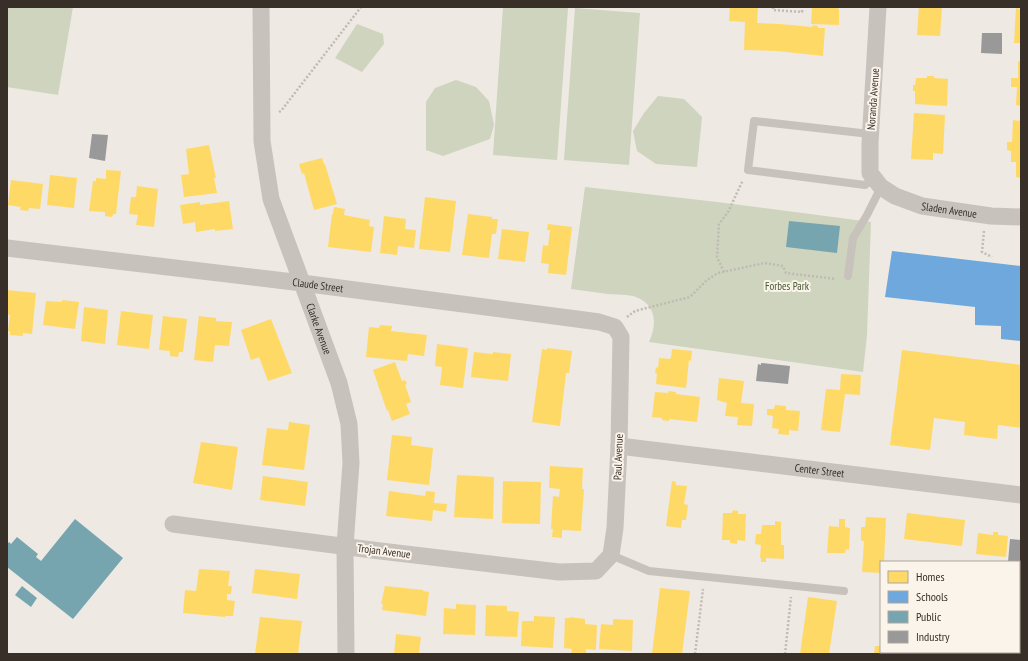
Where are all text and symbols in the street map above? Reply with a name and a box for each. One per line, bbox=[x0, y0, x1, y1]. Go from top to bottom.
street label: Noranda Avenue bbox=[864, 67, 882, 130]
street label: Sladen Avenue bbox=[921, 199, 978, 221]
street label: Claude Street bbox=[292, 275, 344, 295]
park label: Forbes Park bbox=[765, 279, 810, 293]
street label: Clarke Avenue bbox=[303, 301, 335, 357]
street label: Paul Avenue bbox=[610, 433, 626, 480]
street label: Center Street bbox=[794, 460, 845, 480]
street label: Trojan Avenue bbox=[357, 541, 412, 561]
legend bbox=[880, 561, 1020, 653]
text: Homes bbox=[916, 569, 944, 584]
text: Schools bbox=[916, 589, 948, 604]
text: Public bbox=[916, 609, 942, 624]
text: Industry bbox=[916, 629, 950, 644]

